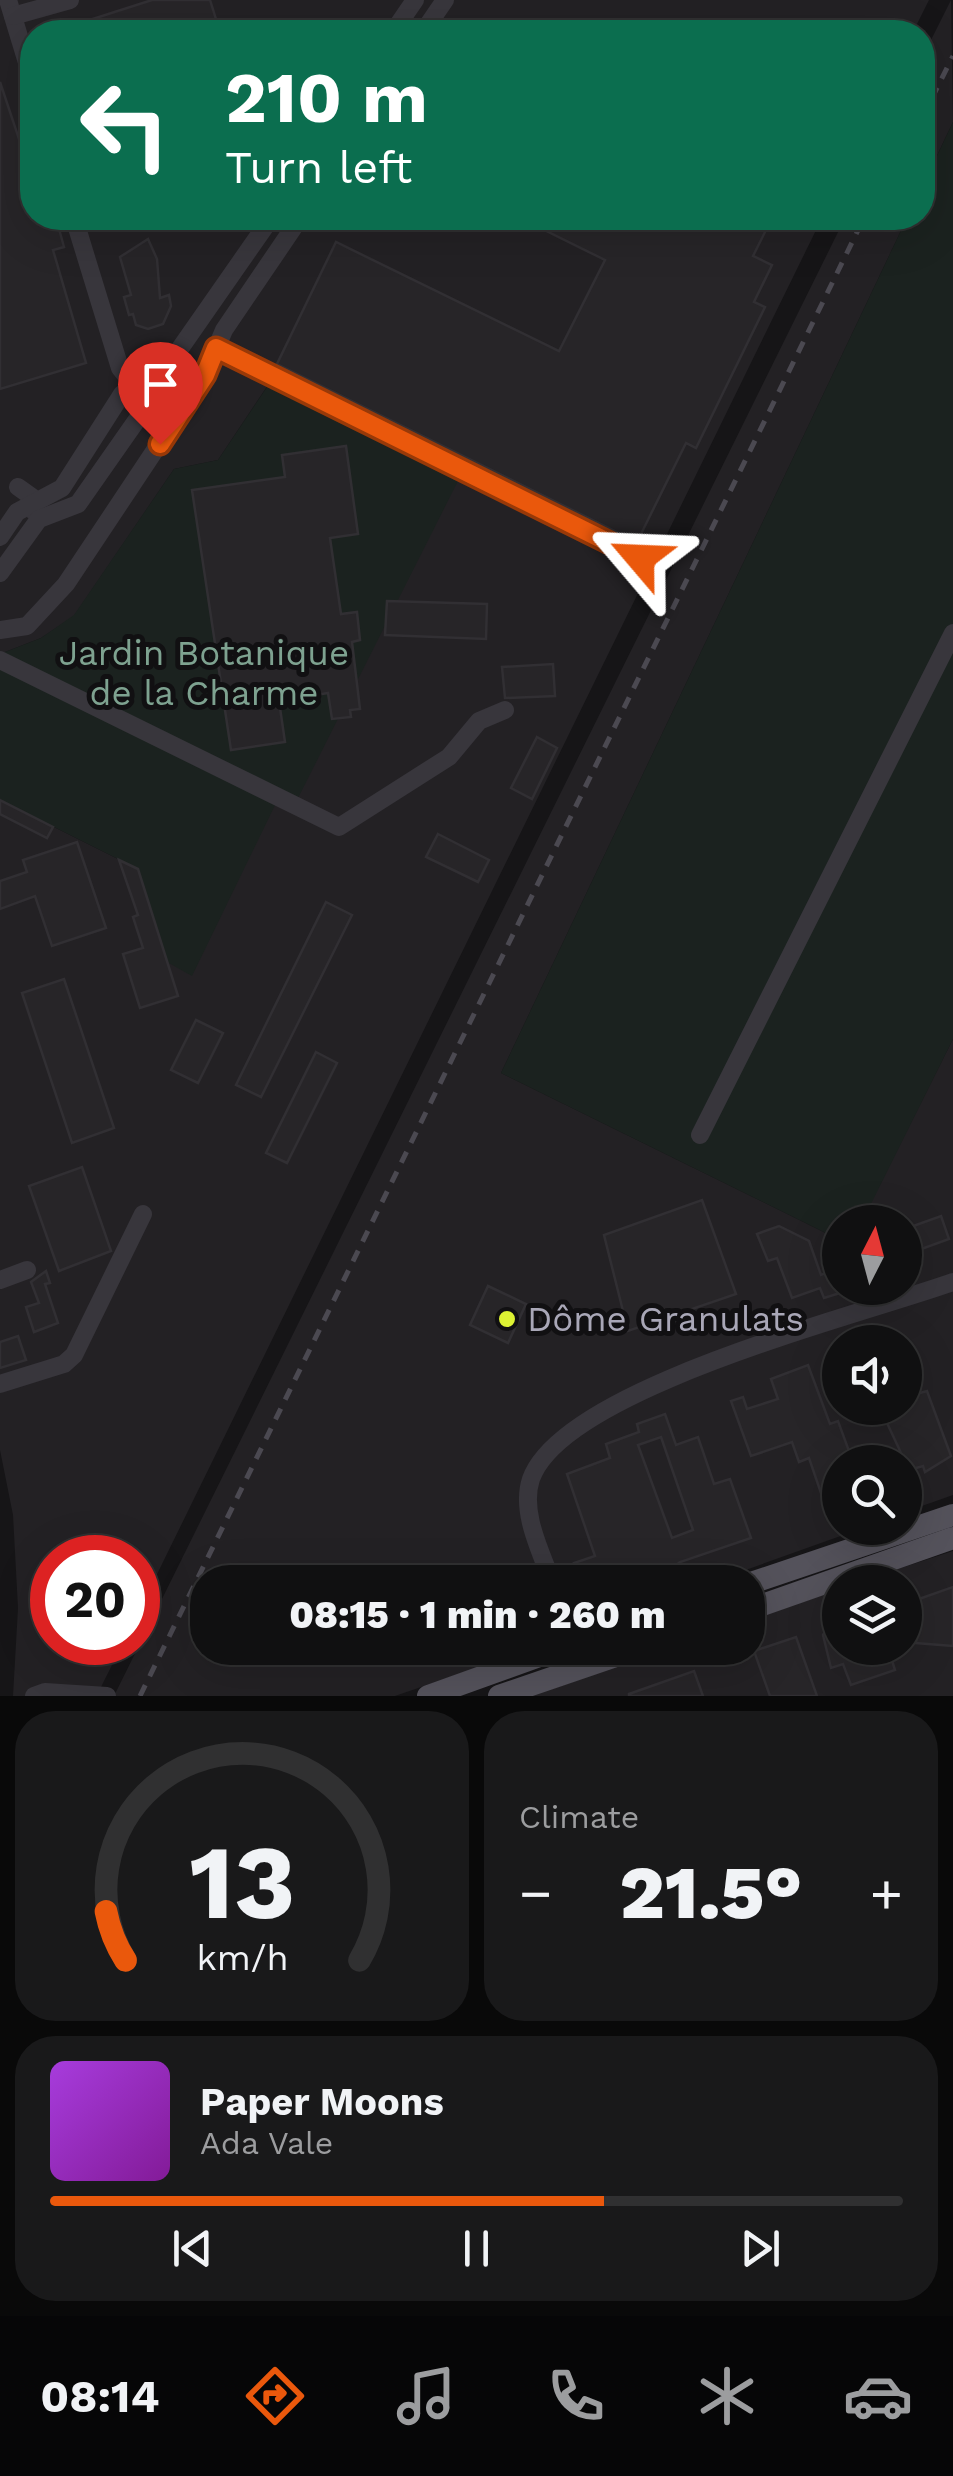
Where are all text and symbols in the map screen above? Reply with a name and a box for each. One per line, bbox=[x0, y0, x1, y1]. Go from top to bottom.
text: 210 m bbox=[225, 57, 428, 139]
icon: left bbox=[60, 60, 190, 190]
text: Turn left bbox=[225, 141, 412, 194]
pin bbox=[118, 342, 203, 445]
icon: arrive bbox=[133, 357, 188, 412]
position arrow bbox=[588, 506, 692, 610]
park label: Jardin Botanique de la Charme bbox=[59, 632, 349, 714]
north arrow bbox=[822, 1205, 922, 1305]
map controls bbox=[822, 1205, 922, 1665]
place label: Dôme Granulats bbox=[527, 1298, 804, 1340]
marker: Dôme Granulats bbox=[496, 1308, 518, 1330]
button: sound bbox=[822, 1325, 922, 1425]
button: search bbox=[822, 1445, 922, 1545]
speed limit sign: 20 bbox=[30, 1535, 160, 1665]
button: layers bbox=[822, 1565, 922, 1665]
text: 08:15 · 1 min · 260 m bbox=[289, 1593, 666, 1637]
text: Climate bbox=[519, 1798, 639, 1836]
text: 13 bbox=[189, 1821, 295, 1943]
text: 21.5° bbox=[620, 1848, 802, 1936]
text: − bbox=[519, 1861, 552, 1925]
text: + bbox=[870, 1861, 903, 1925]
text: km/h bbox=[196, 1937, 288, 1979]
text: Paper Moons bbox=[200, 2080, 444, 2124]
text: Ada Vale bbox=[200, 2124, 333, 2162]
icon: previous bbox=[165, 2221, 220, 2276]
icon: pause bbox=[449, 2221, 504, 2276]
icon: next bbox=[733, 2221, 788, 2276]
icon: directions bbox=[240, 2361, 310, 2431]
icon: music bbox=[391, 2361, 461, 2431]
icon: phone bbox=[541, 2361, 611, 2431]
icon: climate bbox=[692, 2361, 762, 2431]
icon: car bbox=[843, 2361, 913, 2431]
text: 08:14 bbox=[40, 2370, 160, 2423]

